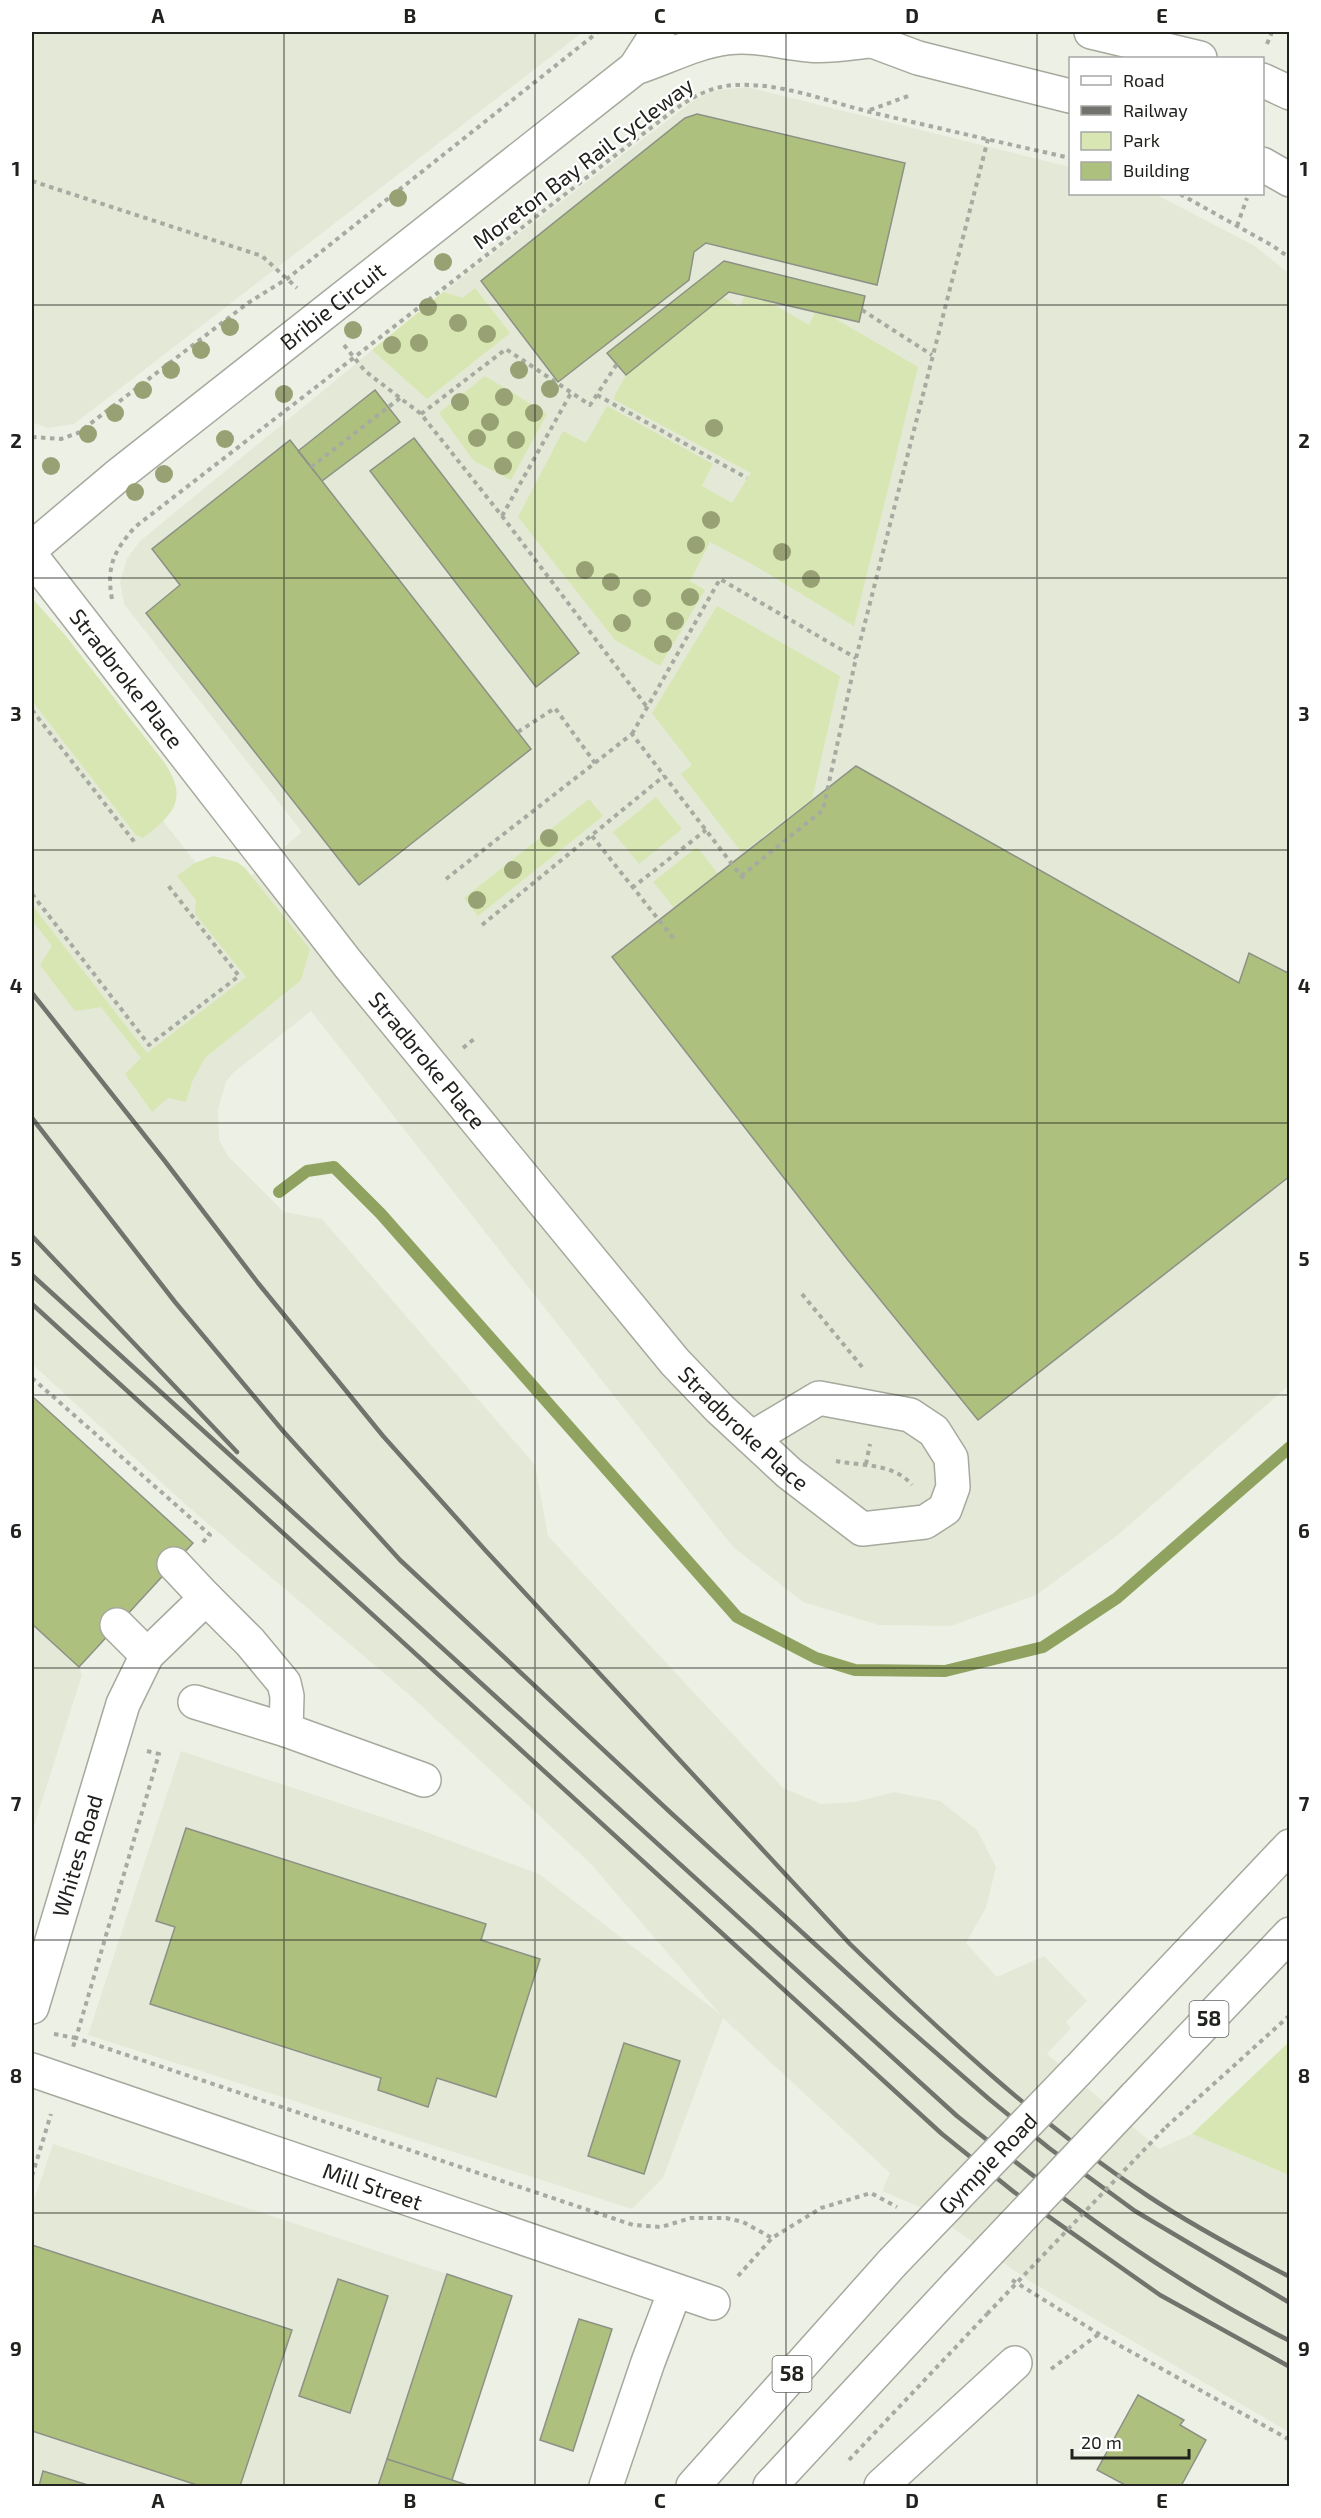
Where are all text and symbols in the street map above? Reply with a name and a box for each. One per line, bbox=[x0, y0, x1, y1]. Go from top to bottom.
text: A bbox=[151, 3, 165, 27]
text: B bbox=[404, 3, 416, 27]
text: C bbox=[654, 3, 666, 27]
text: D bbox=[905, 3, 919, 27]
text: E bbox=[1156, 3, 1168, 27]
legend bbox=[1069, 57, 1264, 195]
text: Road bbox=[1123, 69, 1164, 91]
street label: Moreton Bay Rail Cycleway bbox=[467, 71, 698, 254]
text: Railway bbox=[1123, 99, 1188, 121]
text: Park bbox=[1123, 129, 1160, 151]
text: 1 bbox=[12, 156, 20, 180]
text: 1 bbox=[1300, 156, 1308, 180]
text: Building bbox=[1123, 159, 1190, 181]
street label: Bribie Circuit bbox=[274, 256, 390, 355]
text: 2 bbox=[10, 428, 22, 452]
text: 2 bbox=[1298, 428, 1310, 452]
street label: Stradbroke Place bbox=[65, 603, 189, 753]
text: 3 bbox=[10, 701, 22, 725]
text: 3 bbox=[1298, 701, 1310, 725]
text: 4 bbox=[10, 973, 23, 997]
text: 4 bbox=[1298, 973, 1311, 997]
street label: Stradbroke Place bbox=[364, 986, 492, 1133]
text: 5 bbox=[10, 1246, 22, 1270]
text: 5 bbox=[1298, 1246, 1310, 1270]
street label: Stradbroke Place bbox=[674, 1360, 814, 1495]
text: 6 bbox=[10, 1518, 22, 1542]
text: 6 bbox=[1298, 1518, 1310, 1542]
text: 7 bbox=[11, 1791, 22, 1815]
street label: Whites Road bbox=[46, 1791, 107, 1920]
text: 7 bbox=[1299, 1791, 1310, 1815]
road number: 58 bbox=[1190, 2001, 1228, 2037]
text: 8 bbox=[10, 2063, 22, 2087]
text: 8 bbox=[1298, 2063, 1310, 2087]
street label: Gympie Road bbox=[932, 2107, 1042, 2219]
street label: Mill Street bbox=[320, 2157, 426, 2215]
text: 9 bbox=[10, 2336, 22, 2360]
text: 9 bbox=[1298, 2336, 1310, 2360]
road number: 58 bbox=[772, 2356, 812, 2392]
scale bar bbox=[1072, 2422, 1189, 2460]
text: 20 m bbox=[1081, 2431, 1122, 2453]
text: A bbox=[151, 2488, 165, 2512]
text: B bbox=[404, 2488, 416, 2512]
text: C bbox=[654, 2488, 666, 2512]
text: D bbox=[905, 2488, 919, 2512]
text: E bbox=[1156, 2488, 1168, 2512]

